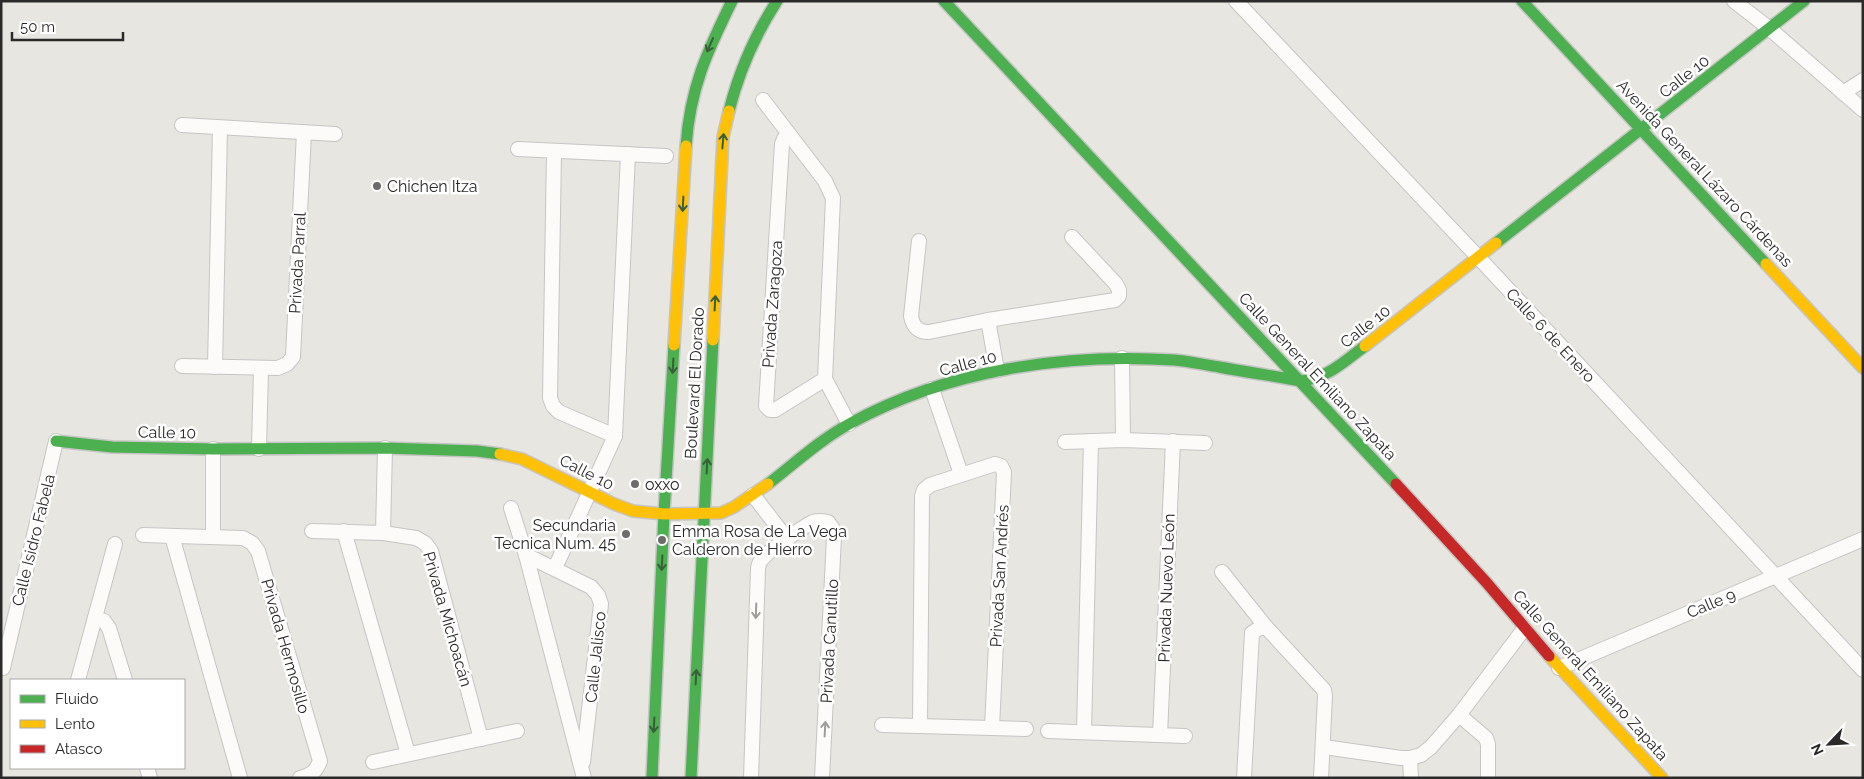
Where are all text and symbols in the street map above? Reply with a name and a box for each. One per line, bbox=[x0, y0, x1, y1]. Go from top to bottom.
scale bar bbox=[12, 10, 124, 42]
text: 50 m bbox=[20, 18, 55, 36]
one-way arrow bbox=[705, 37, 714, 52]
street label: Calle 10 bbox=[1655, 51, 1713, 102]
street label: Avenida General Lázaro Cárdenas bbox=[1613, 76, 1797, 271]
one-way arrow bbox=[718, 134, 728, 150]
place label: Chichen Itza bbox=[387, 177, 478, 196]
marker: Chichen Itza bbox=[371, 180, 383, 192]
one-way arrow bbox=[678, 196, 687, 212]
street label: Privada Parral bbox=[285, 211, 310, 314]
street label: Privada Zaragoza bbox=[759, 240, 786, 368]
street label: Calle 6 de Enero bbox=[1502, 284, 1599, 387]
street label: Calle General Emiliano Zapata bbox=[1235, 289, 1400, 464]
one-way arrow bbox=[710, 296, 719, 312]
street label: Calle 10 bbox=[1336, 301, 1394, 352]
street label: Boulevard El Dorado bbox=[681, 307, 708, 459]
street label: Calle 10 bbox=[937, 347, 999, 380]
one-way arrow bbox=[668, 358, 677, 374]
street label: Calle 10 bbox=[138, 422, 196, 443]
street label: Calle 10 bbox=[556, 451, 617, 494]
one-way arrow bbox=[702, 458, 711, 474]
street label: Calle Isidro Fabela bbox=[8, 472, 59, 608]
place label: oxxo bbox=[645, 475, 679, 494]
marker: oxxo bbox=[629, 478, 641, 490]
street label: Privada San Andrés bbox=[986, 504, 1013, 648]
street label: Privada Nuevo León bbox=[1154, 513, 1179, 663]
place label: Secundaria Tecnica Num. 45 bbox=[494, 516, 616, 553]
place label: Emma Rosa de La Vega Calderon de Hierro bbox=[672, 522, 847, 559]
marker: Secundaria Tecnica Num. 45 bbox=[620, 528, 632, 540]
marker: Emma Rosa de La Vega Calderon de Hierro bbox=[656, 534, 668, 546]
street label: Privada Michoacán bbox=[419, 549, 476, 689]
one-way arrow bbox=[657, 555, 666, 571]
street label: Privada Hermosillo bbox=[257, 577, 314, 716]
street label: Privada Canutillo bbox=[817, 578, 842, 704]
street label: Calle 9 bbox=[1684, 585, 1738, 622]
street label: Calle General Emiliano Zapata bbox=[1509, 586, 1672, 764]
one-way arrow bbox=[752, 602, 761, 618]
street label: Calle Jalisco bbox=[581, 611, 610, 704]
one-way arrow bbox=[692, 669, 701, 685]
legend bbox=[10, 679, 185, 769]
text: Fluido bbox=[55, 690, 98, 708]
text: Lento bbox=[55, 715, 95, 733]
one-way arrow bbox=[650, 717, 659, 733]
north arrow bbox=[1804, 719, 1854, 769]
one-way arrow bbox=[820, 721, 829, 737]
text: Atasco bbox=[55, 740, 102, 758]
text: N bbox=[1808, 741, 1827, 758]

